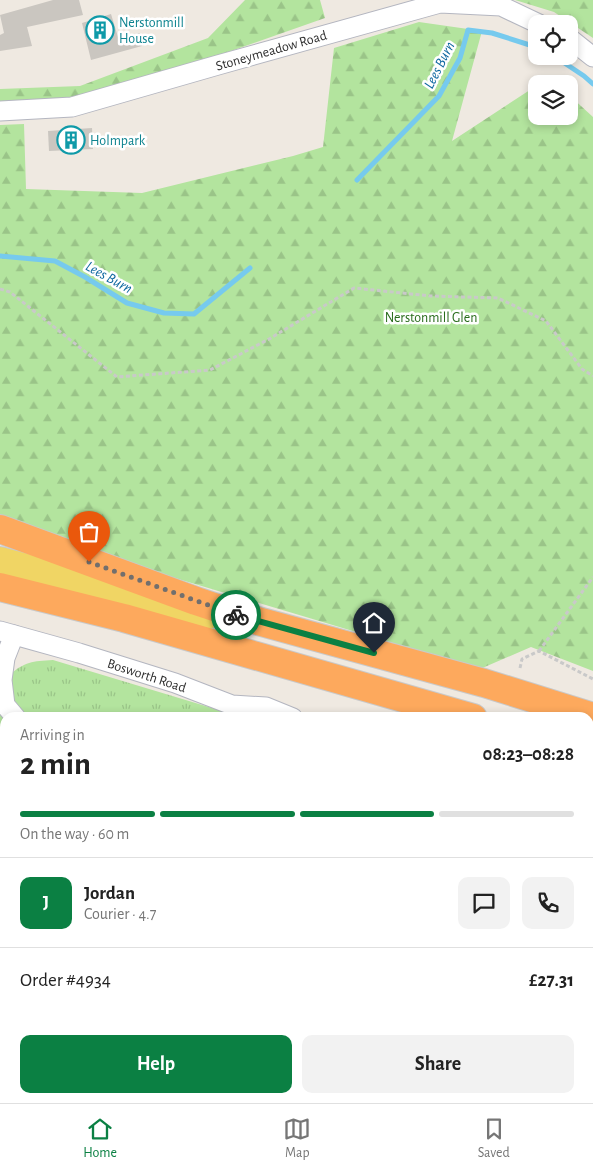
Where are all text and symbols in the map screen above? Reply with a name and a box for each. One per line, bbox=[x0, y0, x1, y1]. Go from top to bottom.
building icon: Nerstonmill House bbox=[85, 15, 115, 45]
map controls bbox=[528, 15, 578, 125]
button: locate bbox=[528, 15, 578, 65]
place label: Nerstonmill House bbox=[119, 16, 184, 46]
street label: Stoneymeadow Road bbox=[214, 28, 328, 74]
water label: Lees Burn bbox=[421, 39, 458, 91]
button: layers bbox=[528, 75, 578, 125]
building icon: Holmpark bbox=[56, 125, 86, 155]
place label: Holmpark bbox=[90, 134, 146, 148]
water label: Lees Burn bbox=[83, 259, 135, 296]
park label: Nerstonmill Glen bbox=[385, 311, 477, 325]
pin bbox=[68, 511, 110, 562]
icon: bag bbox=[75, 518, 103, 546]
courier bbox=[211, 590, 261, 640]
icon: bike bbox=[222, 601, 250, 629]
pin bbox=[353, 602, 395, 653]
icon: home bbox=[360, 609, 388, 637]
street label: Bosworth Road bbox=[106, 657, 188, 695]
text: Arriving in bbox=[20, 727, 85, 743]
text: 08:23–08:28 bbox=[483, 745, 574, 764]
text: 2 min bbox=[20, 748, 91, 780]
text: On the way · 60 m bbox=[20, 826, 129, 842]
button: chat bbox=[458, 877, 510, 929]
button: phone bbox=[522, 877, 574, 929]
text: Jordan bbox=[84, 884, 135, 903]
text: J bbox=[43, 893, 49, 912]
text: Courier · 4.7 bbox=[84, 906, 156, 922]
text: Order #4934 bbox=[20, 971, 111, 990]
text: £27.31 bbox=[529, 971, 574, 990]
button: Help bbox=[20, 1035, 292, 1093]
button: Share bbox=[302, 1035, 574, 1093]
tab: Home bbox=[83, 1115, 117, 1162]
tab: Map bbox=[283, 1115, 311, 1162]
tab: Saved bbox=[478, 1115, 510, 1162]

